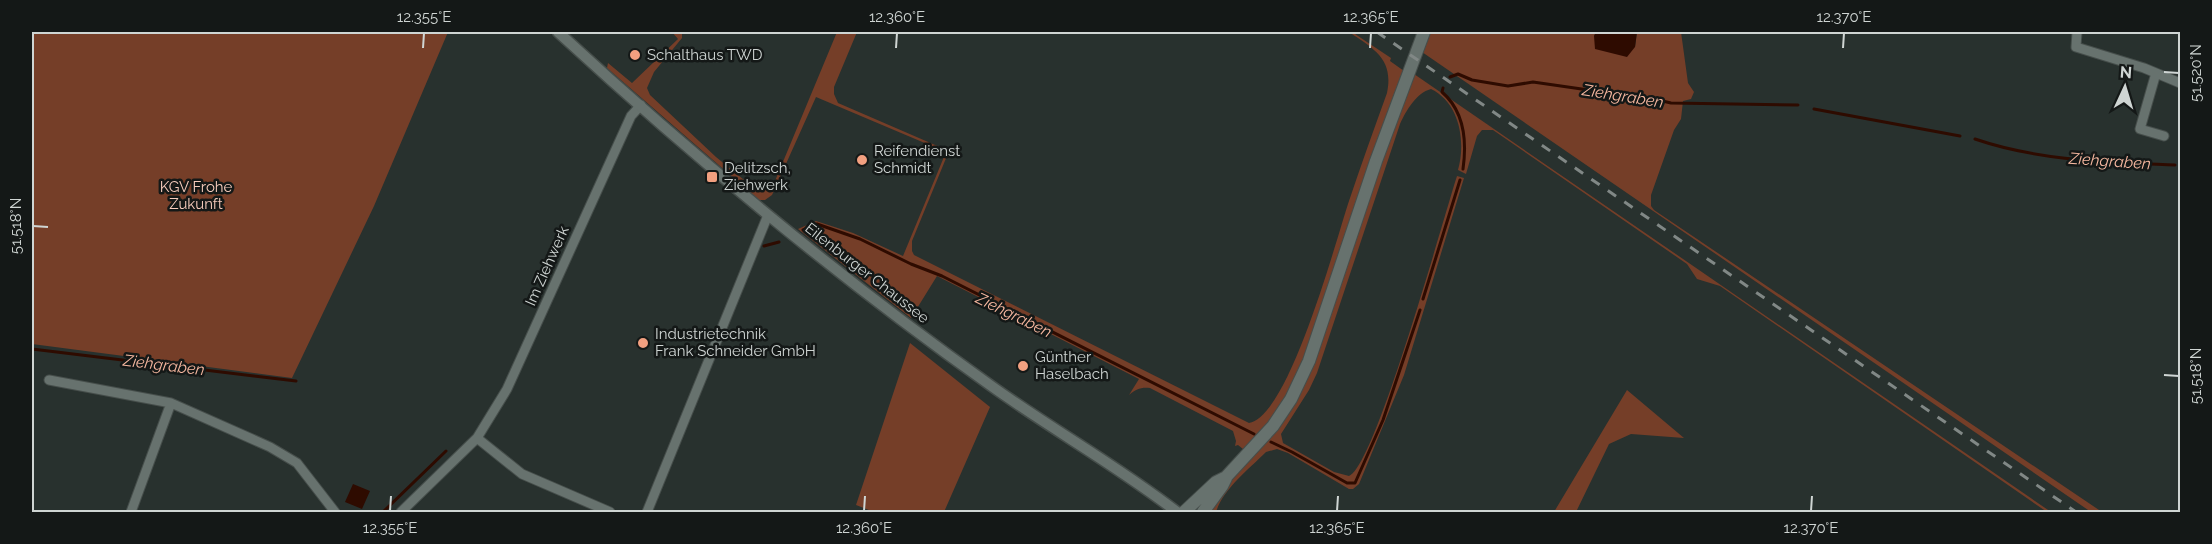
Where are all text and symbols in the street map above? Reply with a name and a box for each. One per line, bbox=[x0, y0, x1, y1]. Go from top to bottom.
text: 12.355°E bbox=[397, 8, 451, 26]
text: 12.360°E bbox=[869, 8, 925, 26]
text: 12.365°E bbox=[1343, 8, 1399, 26]
text: 12.370°E bbox=[1817, 8, 1871, 26]
text: 51.520°N bbox=[2187, 44, 2205, 102]
place label: Schalthaus TWD bbox=[647, 46, 763, 64]
marker: Schalthaus TWD bbox=[628, 48, 642, 62]
north arrow bbox=[2095, 57, 2155, 117]
text: N bbox=[2119, 63, 2133, 82]
water label: Ziehgraben bbox=[1580, 80, 1665, 112]
place label: Reifendienst Schmidt bbox=[874, 142, 960, 177]
water label: Ziehgraben bbox=[2068, 149, 2151, 173]
marker: Reifendienst Schmidt bbox=[855, 153, 869, 167]
place label: Delitzsch, Ziehwerk bbox=[724, 159, 791, 194]
marker: Delitzsch, Ziehwerk bbox=[705, 170, 719, 184]
park label: KGV Frohe Zukunft bbox=[160, 178, 233, 213]
text: 51.518°N bbox=[7, 198, 25, 254]
street label: Eilenburger Chaussee bbox=[801, 219, 933, 327]
street label: Im Ziehwerk bbox=[521, 223, 573, 309]
water label: Ziehgraben bbox=[972, 288, 1055, 341]
place label: Industrietechnik Frank Schneider GmbH bbox=[655, 325, 816, 360]
marker: Industrietechnik Frank Schneider GmbH bbox=[636, 336, 650, 350]
place label: Günther Haselbach bbox=[1035, 348, 1109, 383]
text: 51.518°N bbox=[2187, 348, 2205, 404]
water label: Ziehgraben bbox=[121, 350, 206, 379]
marker: Günther Haselbach bbox=[1016, 359, 1030, 373]
text: 12.355°E bbox=[363, 519, 417, 537]
text: 12.360°E bbox=[836, 519, 892, 537]
text: 12.365°E bbox=[1309, 519, 1365, 537]
text: 12.370°E bbox=[1784, 519, 1838, 537]

